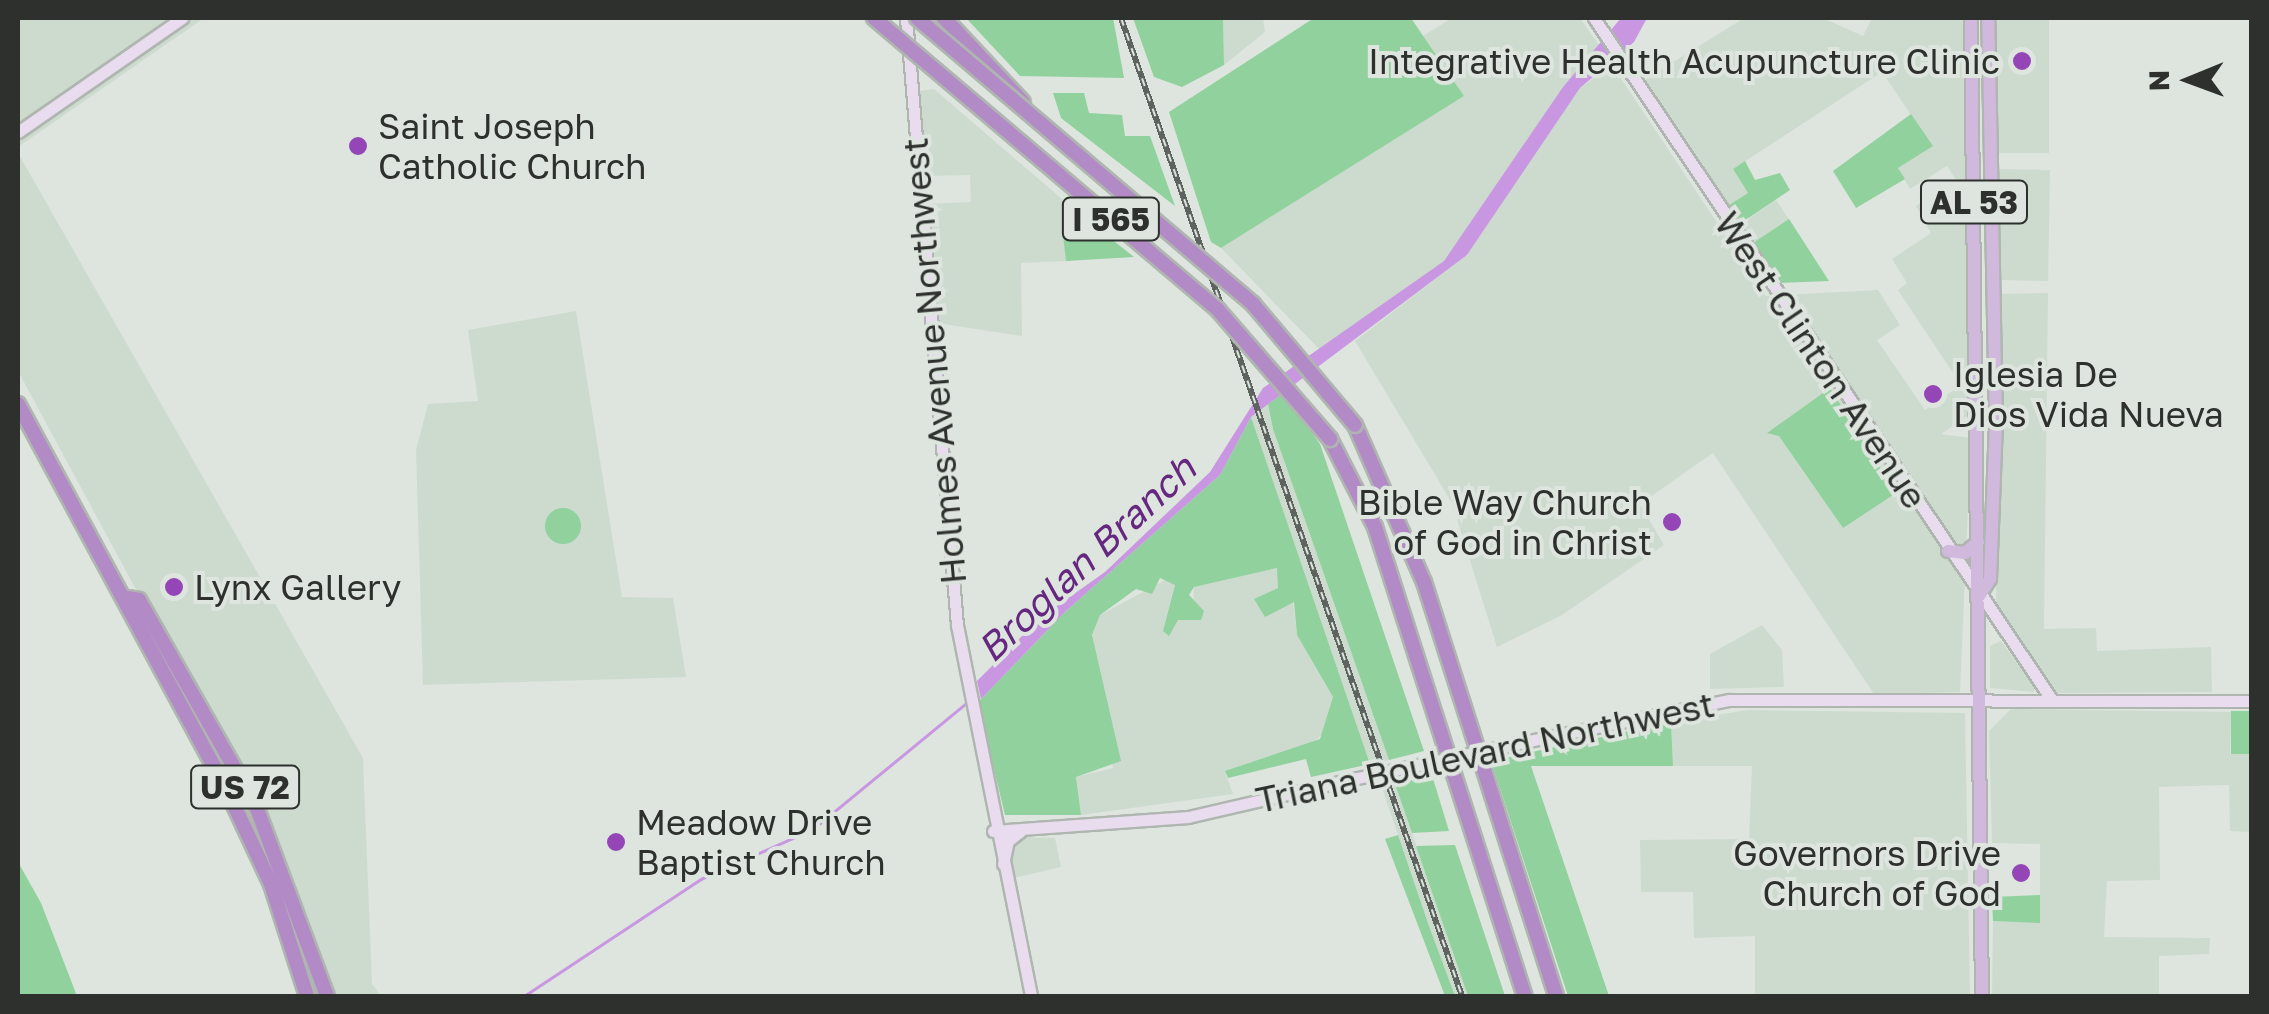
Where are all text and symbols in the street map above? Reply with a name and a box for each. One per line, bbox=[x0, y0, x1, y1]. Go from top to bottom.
north arrow bbox=[2139, 30, 2239, 130]
place label: Integrative Health Acupuncture Clinic bbox=[1368, 40, 2000, 82]
marker: Integrative Health Acupuncture Clinic bbox=[2009, 48, 2035, 74]
text: N bbox=[2142, 70, 2175, 91]
place label: Saint Joseph Catholic Church bbox=[378, 105, 647, 187]
marker: Saint Joseph Catholic Church bbox=[347, 135, 369, 157]
street label: Holmes Avenue Northwest bbox=[894, 136, 974, 586]
road number: AL 53 bbox=[1919, 175, 2029, 229]
road number: I 565 bbox=[1061, 192, 1161, 246]
street label: West Clinton Avenue bbox=[1706, 204, 1936, 516]
place label: Iglesia De Dios Vida Nueva bbox=[1953, 353, 2224, 435]
marker: Iglesia De Dios Vida Nueva bbox=[1922, 383, 1944, 405]
water label: Broglan Branch bbox=[968, 445, 1204, 671]
place label: Bible Way Church of God in Christ bbox=[1358, 481, 1652, 563]
marker: Bible Way Church of God in Christ bbox=[1661, 511, 1683, 533]
place label: Lynx Gallery bbox=[194, 566, 401, 608]
marker: Lynx Gallery bbox=[163, 576, 185, 598]
street label: Triana Boulevard Northwest bbox=[1252, 683, 1718, 821]
road number: US 72 bbox=[190, 760, 300, 814]
place label: Meadow Drive Baptist Church bbox=[636, 801, 886, 883]
marker: Meadow Drive Baptist Church bbox=[605, 831, 627, 853]
place label: Governors Drive Church of God bbox=[1733, 832, 2001, 914]
marker: Governors Drive Church of God bbox=[2010, 862, 2032, 884]

